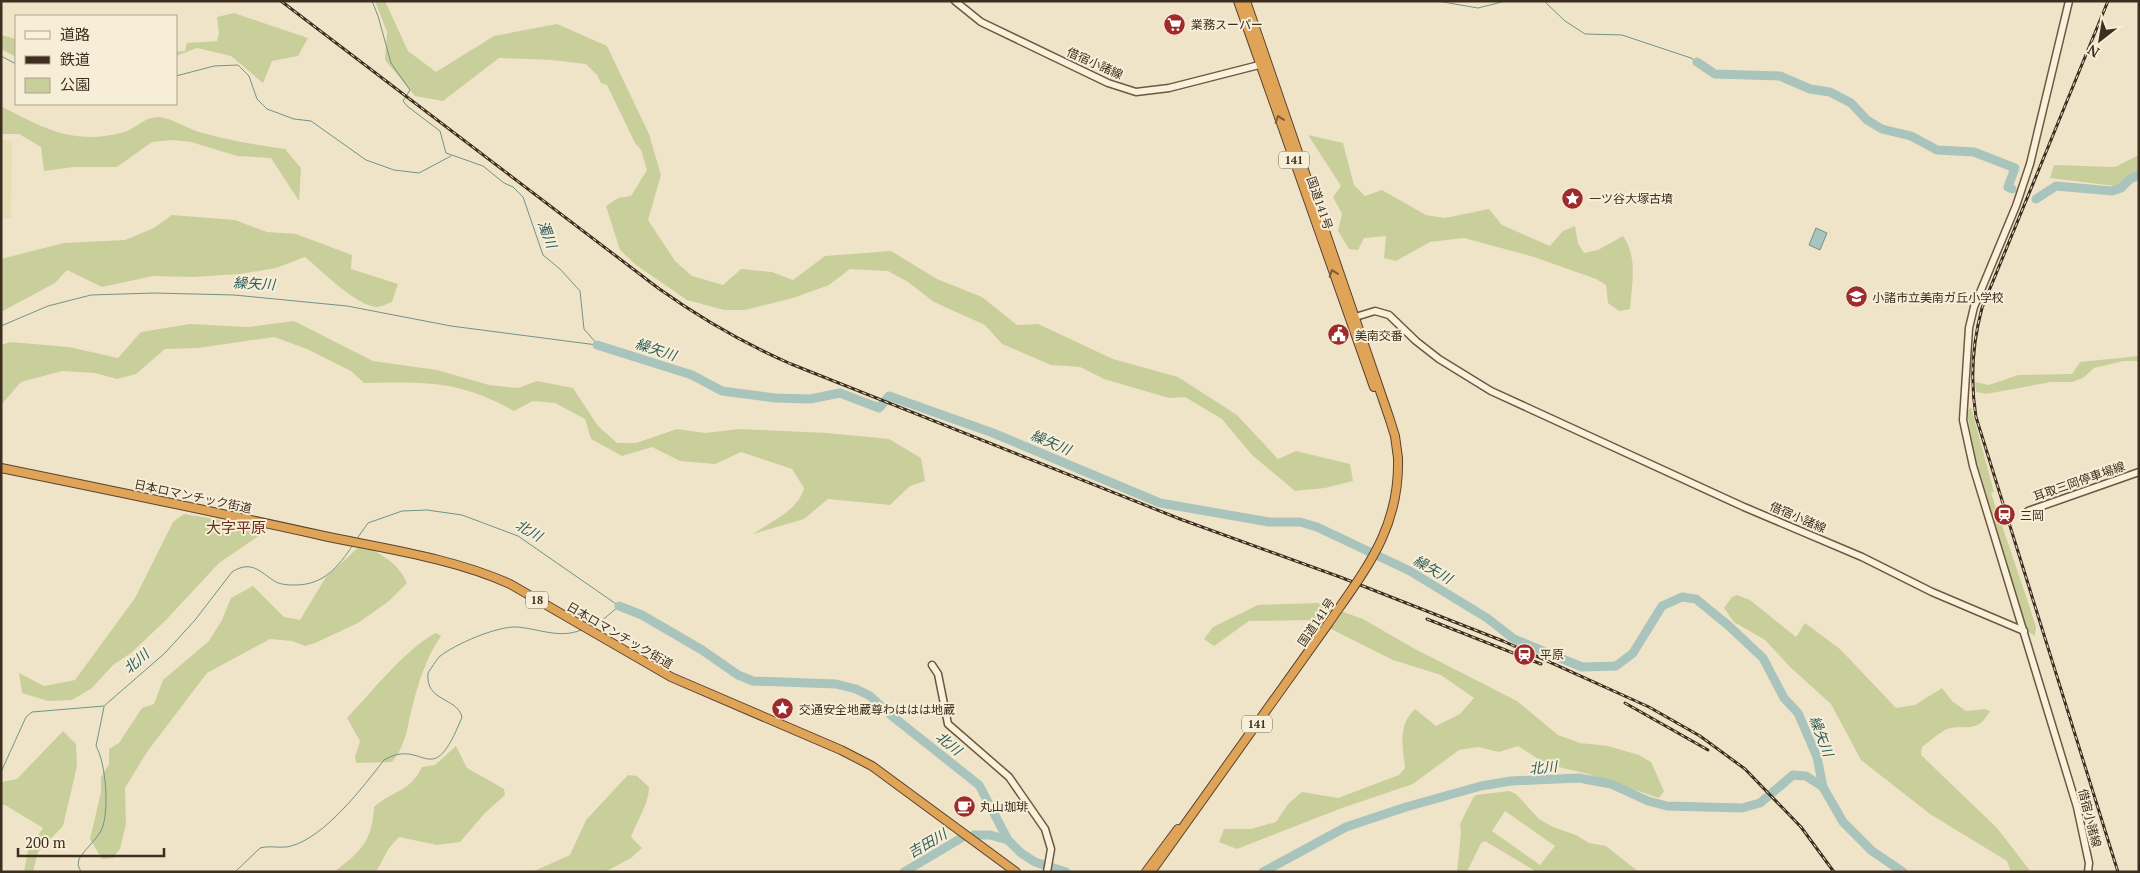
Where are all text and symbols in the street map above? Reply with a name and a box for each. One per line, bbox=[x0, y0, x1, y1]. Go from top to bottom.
supermarket icon: 業務スーパー bbox=[1163, 12, 1187, 36]
legend bbox=[15, 15, 178, 105]
north arrow bbox=[2075, 15, 2125, 65]
place label: 業務スーパー bbox=[1191, 17, 1263, 32]
text: 道路 bbox=[60, 24, 90, 44]
text: N bbox=[2083, 40, 2102, 62]
street label: 借宿小諸線 bbox=[1065, 44, 1125, 82]
text: 鉄道 bbox=[60, 49, 90, 69]
text: 公園 bbox=[60, 74, 90, 94]
one-way arrow bbox=[1275, 116, 1285, 124]
road number: 141 bbox=[1279, 152, 1309, 168]
street label: 国道141号 bbox=[1304, 174, 1336, 232]
place icon: 一ツ谷大塚古墳 bbox=[1561, 186, 1585, 210]
place label: 一ツ谷大塚古墳 bbox=[1589, 191, 1673, 206]
water label: 濁川 bbox=[534, 218, 563, 252]
one-way arrow bbox=[1328, 269, 1338, 278]
water label: 繰矢川 bbox=[233, 272, 277, 294]
school or university icon: 小諸市立美南ガ丘小学校 bbox=[1844, 285, 1868, 309]
place label: 小諸市立美南ガ丘小学校 bbox=[1872, 290, 2004, 305]
public building icon: 美南交番 bbox=[1327, 323, 1351, 347]
place label: 美南交番 bbox=[1355, 328, 1403, 343]
water label: 繰矢川 bbox=[633, 333, 681, 365]
water label: 繰矢川 bbox=[1028, 425, 1076, 460]
street label: 耳取三岡停車場線 bbox=[2031, 458, 2127, 504]
street label: 日本ロマンチック街道 bbox=[133, 476, 253, 516]
street label: 借宿小諸線 bbox=[1767, 498, 1829, 536]
station icon: 三岡 bbox=[1992, 503, 2016, 527]
place label: 三岡 bbox=[2020, 508, 2044, 523]
water label: 北川 bbox=[512, 515, 548, 546]
district label: 大字平原 bbox=[206, 517, 266, 537]
water label: 繰矢川 bbox=[1410, 550, 1458, 589]
road number: 18 bbox=[526, 592, 548, 608]
street label: 国道141号 bbox=[1294, 595, 1338, 649]
street label: 日本ロマンチック街道 bbox=[564, 599, 676, 671]
station icon: 平原 bbox=[1512, 642, 1536, 666]
water label: 北川 bbox=[119, 643, 154, 677]
place label: 平原 bbox=[1540, 647, 1564, 662]
place icon: 交通安全地蔵尊わははは地蔵 bbox=[771, 697, 795, 721]
place label: 交通安全地蔵尊わははは地蔵 bbox=[799, 702, 955, 717]
water label: 繰矢川 bbox=[1806, 713, 1839, 761]
road number: 141 bbox=[1242, 716, 1272, 732]
water label: 北川 bbox=[932, 727, 967, 760]
water label: 北川 bbox=[1528, 756, 1560, 778]
street label: 借宿小諸線 bbox=[2075, 787, 2105, 849]
cafe icon: 丸山珈琲 bbox=[952, 794, 976, 818]
place label: 丸山珈琲 bbox=[980, 799, 1028, 814]
water label: 吉田川 bbox=[904, 823, 952, 862]
scale bar bbox=[18, 826, 164, 858]
text: 200 m bbox=[25, 832, 66, 852]

